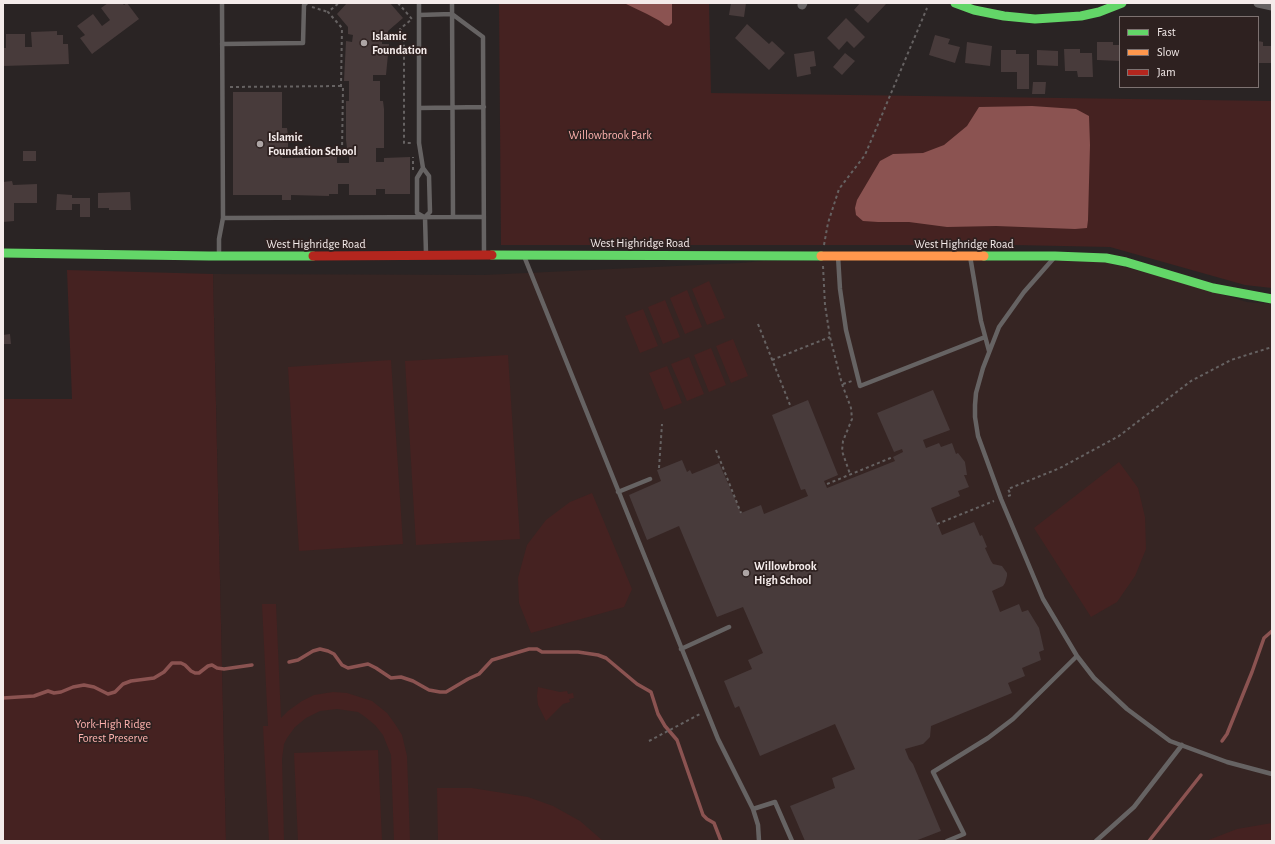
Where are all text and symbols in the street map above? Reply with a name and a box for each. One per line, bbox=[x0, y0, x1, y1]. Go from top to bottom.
legend bbox=[1119, 16, 1259, 88]
text: Fast bbox=[1157, 26, 1176, 38]
place label: Islamic Foundation bbox=[372, 29, 427, 57]
marker: Islamic Foundation bbox=[359, 38, 369, 48]
text: Slow bbox=[1157, 46, 1179, 58]
text: Jam bbox=[1157, 66, 1176, 78]
park label: Willowbrook Park bbox=[568, 128, 652, 142]
place label: Islamic Foundation School bbox=[268, 130, 357, 158]
marker: Islamic Foundation School bbox=[255, 139, 265, 149]
street label: West Highridge Road bbox=[590, 236, 690, 250]
street label: West Highridge Road bbox=[266, 237, 366, 251]
street label: West Highridge Road bbox=[914, 237, 1014, 251]
place label: Willowbrook High School bbox=[754, 559, 817, 587]
marker: Willowbrook High School bbox=[741, 568, 751, 578]
park label: York-High Ridge Forest Preserve bbox=[75, 717, 151, 745]

